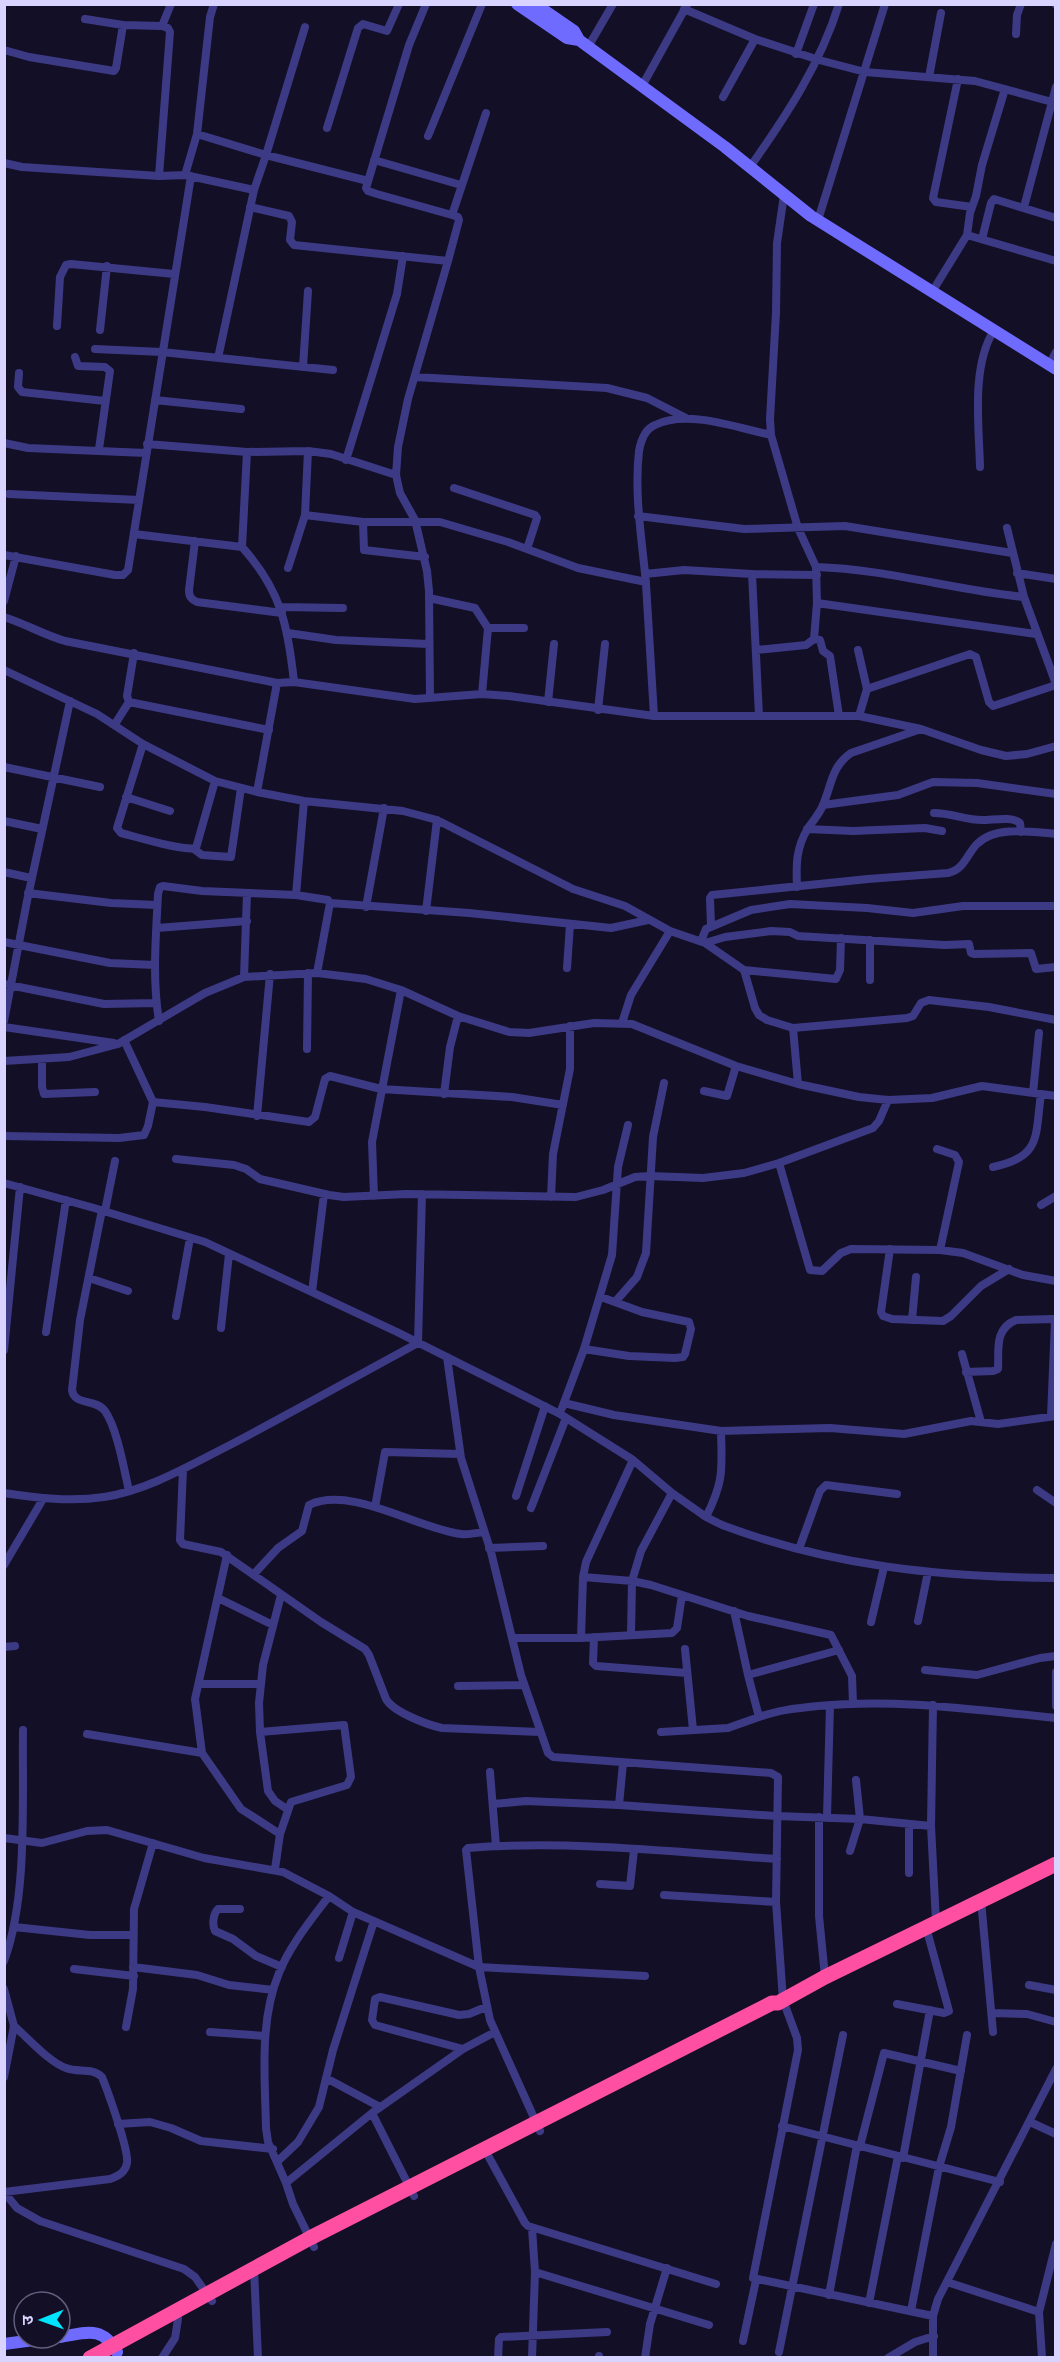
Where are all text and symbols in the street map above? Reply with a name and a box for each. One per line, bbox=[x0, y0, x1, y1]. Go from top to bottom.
north arrow bbox=[12, 2290, 72, 2350]
text: उ bbox=[17, 2315, 39, 2325]

